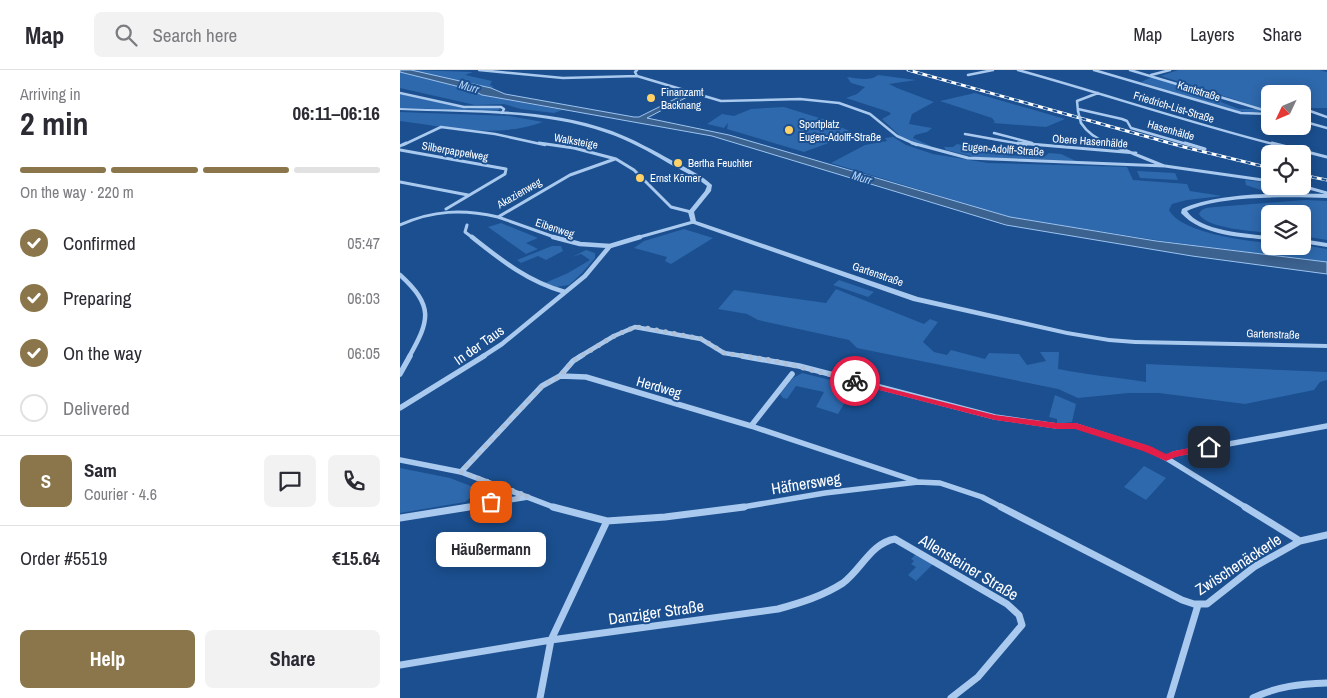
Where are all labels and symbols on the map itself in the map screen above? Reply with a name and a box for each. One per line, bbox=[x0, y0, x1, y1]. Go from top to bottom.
water label: Murr bbox=[457, 77, 482, 98]
street label: Kantstraße bbox=[1176, 78, 1222, 104]
place label: Finanzamt Backnang bbox=[661, 85, 704, 112]
north arrow bbox=[1261, 85, 1311, 135]
street label: Friedrich-List-Straße bbox=[1132, 88, 1216, 126]
marker: Finanzamt Backnang bbox=[645, 92, 657, 104]
place label: Sportplatz Eugen-Adolff-Straße bbox=[799, 117, 881, 144]
street label: Hasenhälde bbox=[1146, 117, 1196, 143]
marker: Sportplatz Eugen-Adolff-Straße bbox=[783, 124, 795, 136]
street label: Walksteige bbox=[553, 130, 599, 152]
street label: Obere Hasenhälde bbox=[1052, 131, 1128, 151]
street label: Silberpappelweg bbox=[421, 138, 489, 164]
street label: Eugen-Adolff-Straße bbox=[962, 139, 1044, 159]
place label: Bertha Feuchter bbox=[688, 156, 752, 170]
marker: Bertha Feuchter bbox=[672, 157, 684, 169]
water label: Murr bbox=[850, 167, 875, 189]
place label: Ernst Körner bbox=[650, 171, 701, 185]
marker: Ernst Körner bbox=[634, 172, 646, 184]
street label: Akazienweg bbox=[493, 175, 544, 212]
street label: Eibenweg bbox=[534, 215, 576, 241]
street label: Gartenstraße bbox=[851, 259, 905, 289]
street label: In der Taus bbox=[451, 321, 508, 369]
street label: Gartenstraße bbox=[1246, 326, 1300, 342]
courier bbox=[830, 356, 880, 406]
street label: Herdweg bbox=[634, 372, 684, 402]
pin bbox=[1188, 426, 1230, 468]
street label: Häfnersweg bbox=[770, 467, 843, 499]
pin bbox=[470, 481, 512, 523]
street label: Allensteiner Straße bbox=[914, 528, 1023, 605]
street label: Zwischenäckerle bbox=[1191, 528, 1285, 600]
callout: Häußermann bbox=[436, 532, 546, 567]
street label: Danziger Straße bbox=[607, 594, 705, 630]

